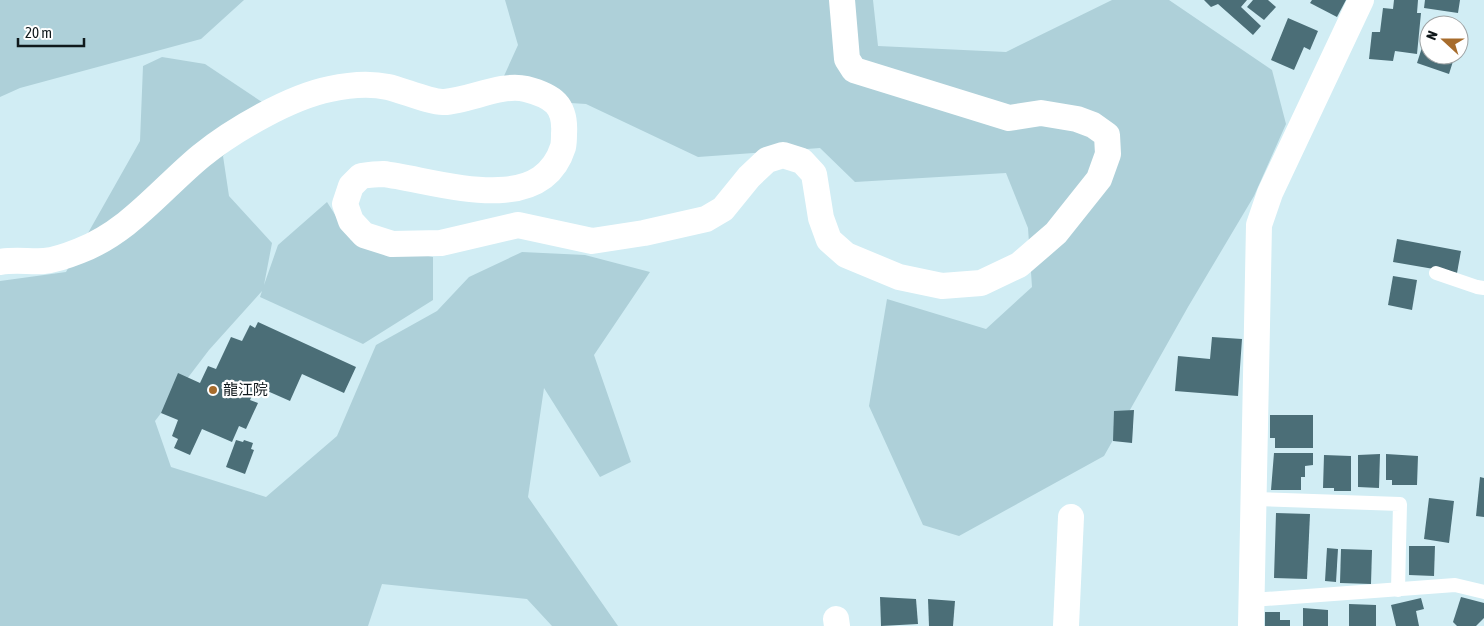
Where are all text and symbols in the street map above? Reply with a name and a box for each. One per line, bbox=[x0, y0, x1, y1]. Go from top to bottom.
scale bar bbox=[18, 15, 84, 47]
north arrow bbox=[1419, 15, 1469, 65]
text: 20 m bbox=[25, 24, 52, 41]
text: N bbox=[1423, 29, 1441, 42]
place label: 龍江院 bbox=[223, 381, 268, 398]
marker: 龍江院 bbox=[207, 384, 219, 396]

